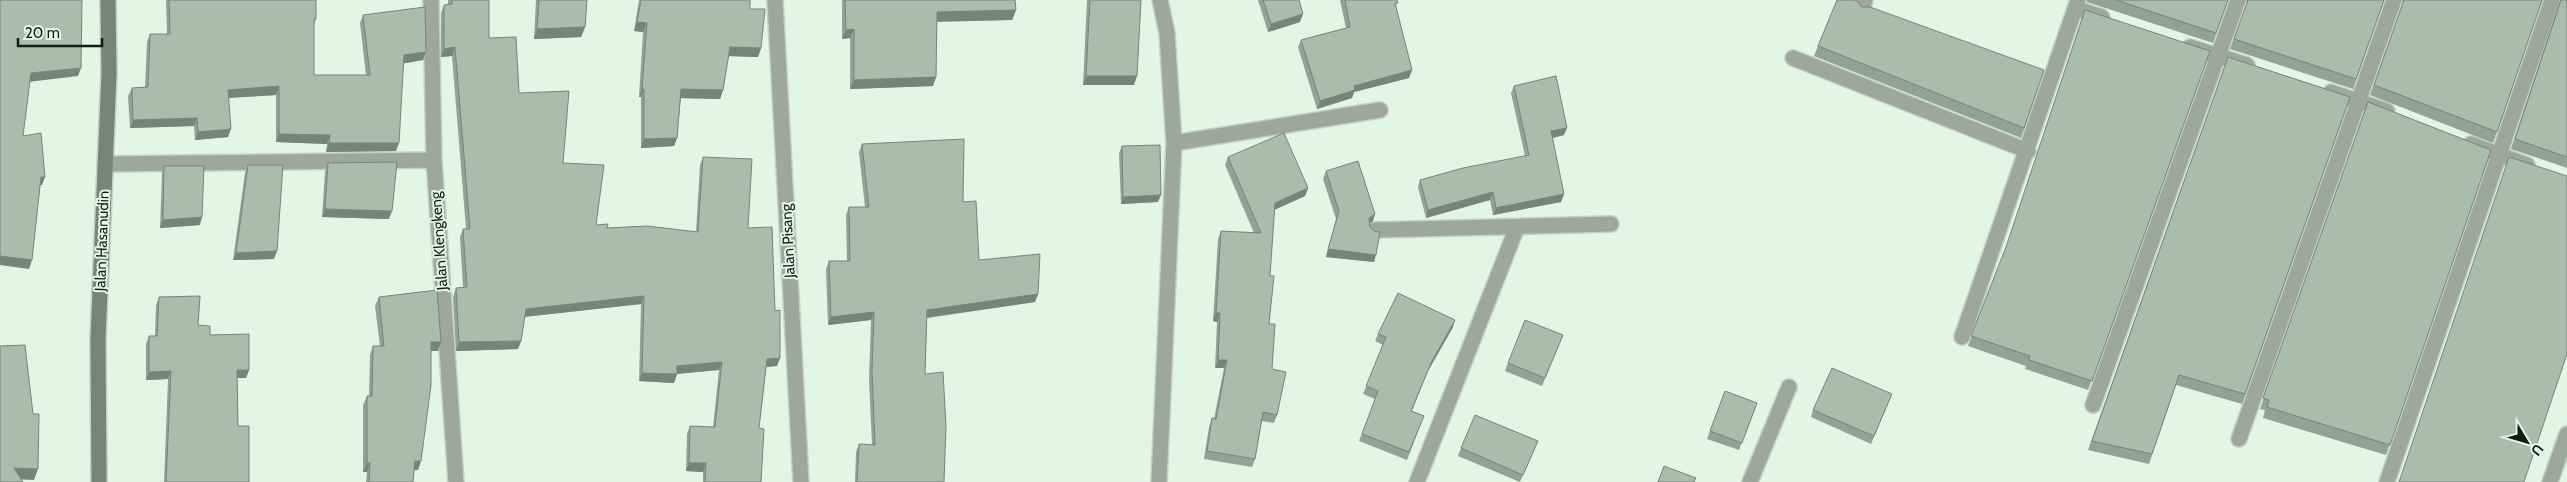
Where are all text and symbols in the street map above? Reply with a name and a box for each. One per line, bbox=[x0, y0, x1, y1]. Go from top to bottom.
scale bar bbox=[18, 15, 101, 47]
text: 20 m bbox=[25, 24, 60, 42]
street label: Jalan Hasanudin bbox=[91, 190, 113, 293]
street label: Jalan Klengkeng bbox=[427, 191, 451, 292]
street label: Jalan Pisang bbox=[777, 203, 799, 280]
north arrow bbox=[2502, 417, 2552, 467]
text: U bbox=[2527, 440, 2547, 460]

